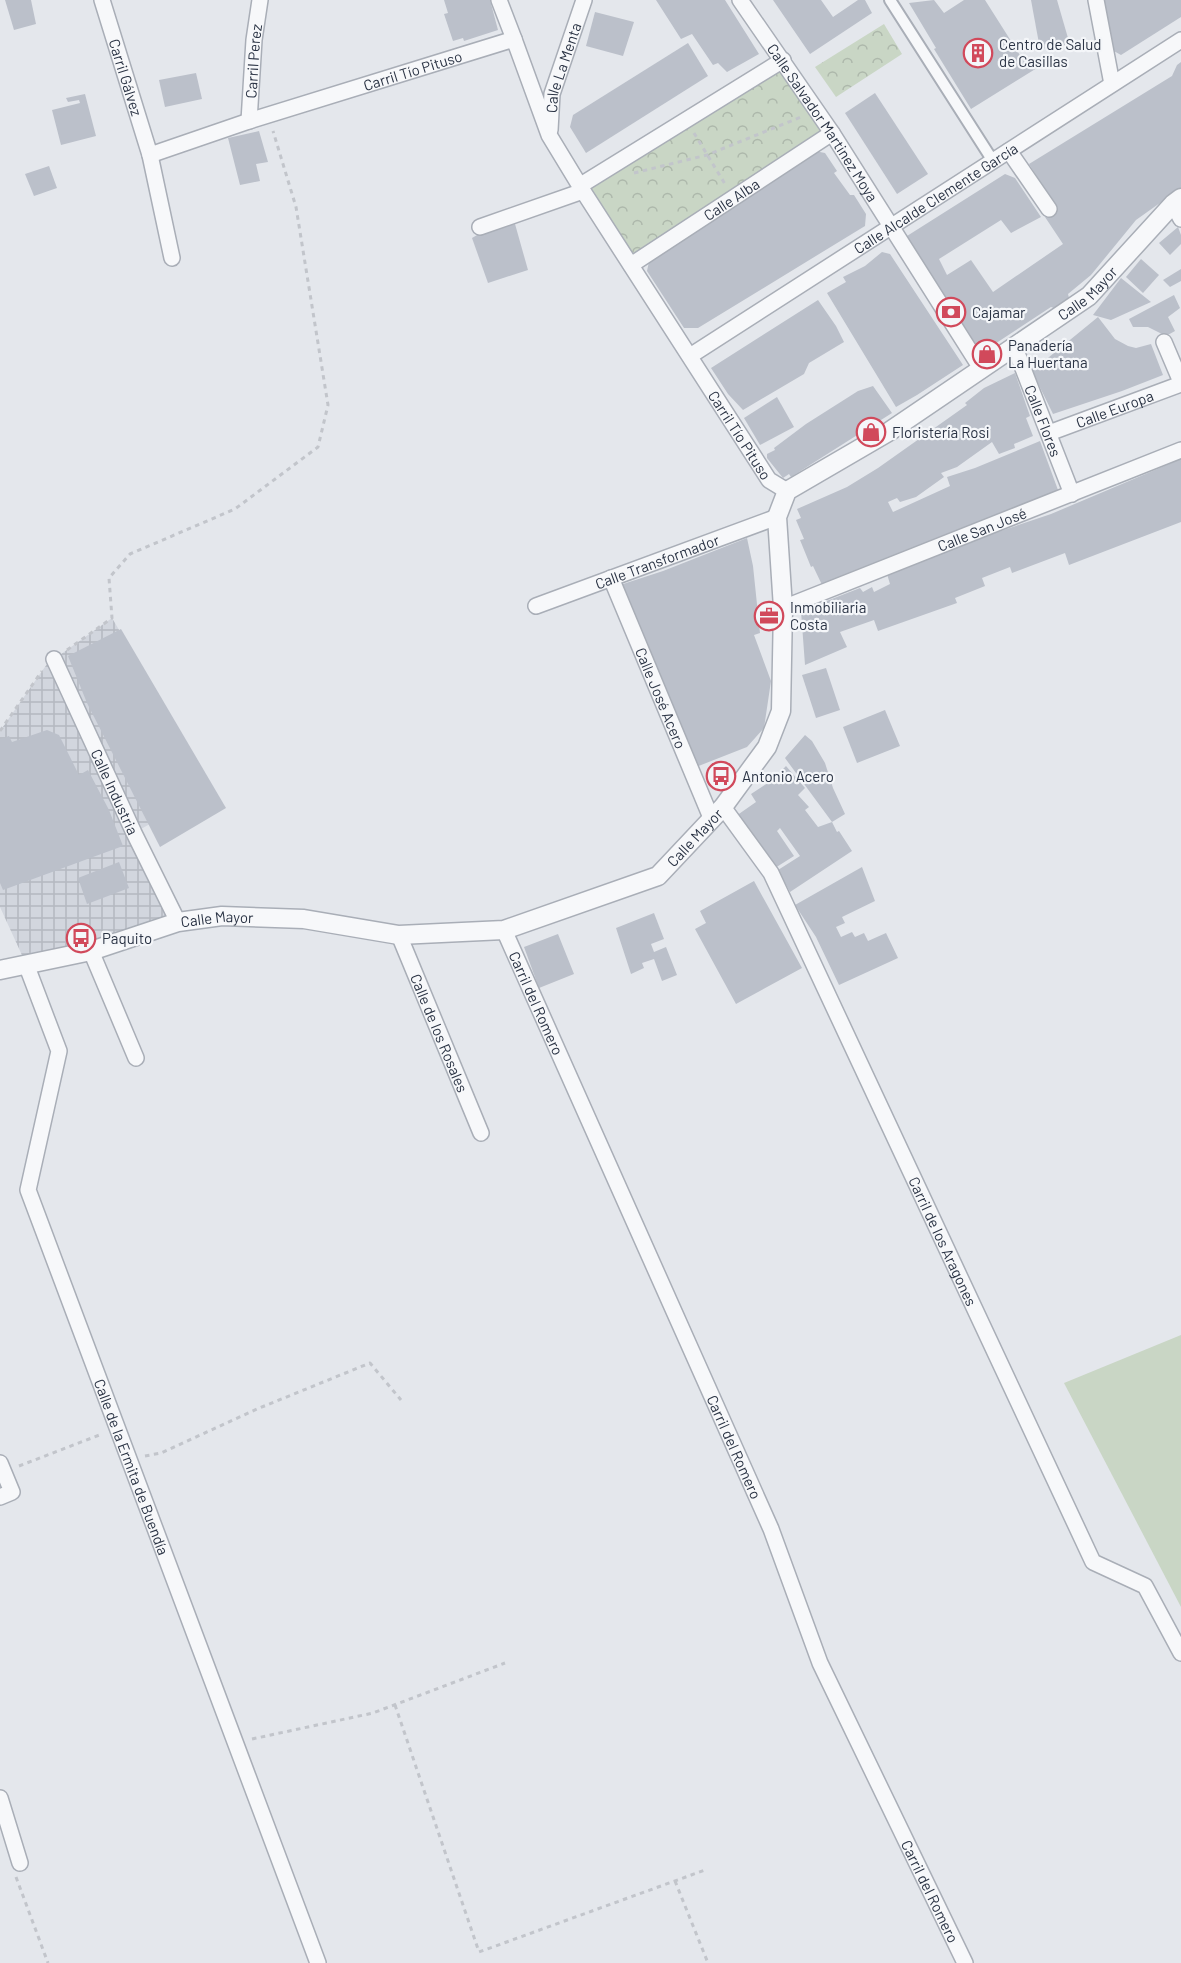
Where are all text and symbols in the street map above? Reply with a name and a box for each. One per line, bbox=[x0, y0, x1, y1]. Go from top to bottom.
street label: Calle La Menta bbox=[542, 20, 585, 113]
street label: Carril Perez bbox=[241, 22, 265, 99]
place label: Centro de Salud de Casillas bbox=[999, 35, 1101, 70]
street label: Carril Gálvez bbox=[106, 37, 146, 118]
building icon: Centro de Salud de Casillas bbox=[962, 37, 994, 69]
street label: Calle Salvador Martinez Moya bbox=[764, 40, 882, 205]
street label: Carril Tío Pituso bbox=[361, 47, 464, 94]
street label: Calle Alcalde Clemente García bbox=[850, 139, 1021, 257]
street label: Calle Alba bbox=[700, 174, 763, 224]
street label: Calle Mayor bbox=[1054, 262, 1121, 324]
bank icon: Cajamar bbox=[935, 296, 967, 328]
place label: Cajamar bbox=[972, 303, 1026, 321]
place label: Panadería La Huertana bbox=[1008, 336, 1088, 371]
shop icon: Panadería La Huertana bbox=[971, 338, 1003, 370]
street label: Calle Flores bbox=[1021, 382, 1065, 459]
street label: Calle Europa bbox=[1073, 386, 1156, 431]
street label: Carril Tío Pituso bbox=[705, 387, 775, 483]
shop icon: Floristería Rosi bbox=[855, 416, 887, 448]
place label: Floristería Rosi bbox=[892, 423, 990, 441]
street label: Calle San José bbox=[935, 503, 1029, 555]
street label: Calle Transformador bbox=[592, 530, 722, 592]
place label: Inmobiliaria Costa bbox=[790, 598, 866, 633]
office icon: Inmobiliaria Costa bbox=[753, 600, 785, 632]
street label: Calle José Acero bbox=[632, 645, 690, 751]
street label: Calle Industria bbox=[88, 746, 142, 837]
bus stop icon: Antonio Acero bbox=[705, 760, 737, 792]
place label: Antonio Acero bbox=[742, 767, 834, 785]
street label: Calle Mayor bbox=[663, 804, 727, 870]
street label: Calle Mayor bbox=[179, 907, 254, 931]
bus stop icon: Paquito bbox=[65, 922, 97, 954]
place label: Paquito bbox=[102, 929, 152, 947]
street label: Carril del Romero bbox=[506, 948, 568, 1058]
street label: Calle de los Rosales bbox=[407, 971, 472, 1095]
street label: Carril de los Aragones bbox=[905, 1174, 981, 1309]
street label: Calle de la Ermita de Buendía bbox=[91, 1376, 173, 1557]
street label: Carril del Romero bbox=[703, 1392, 765, 1502]
street label: Carril del Romero bbox=[898, 1837, 963, 1945]

